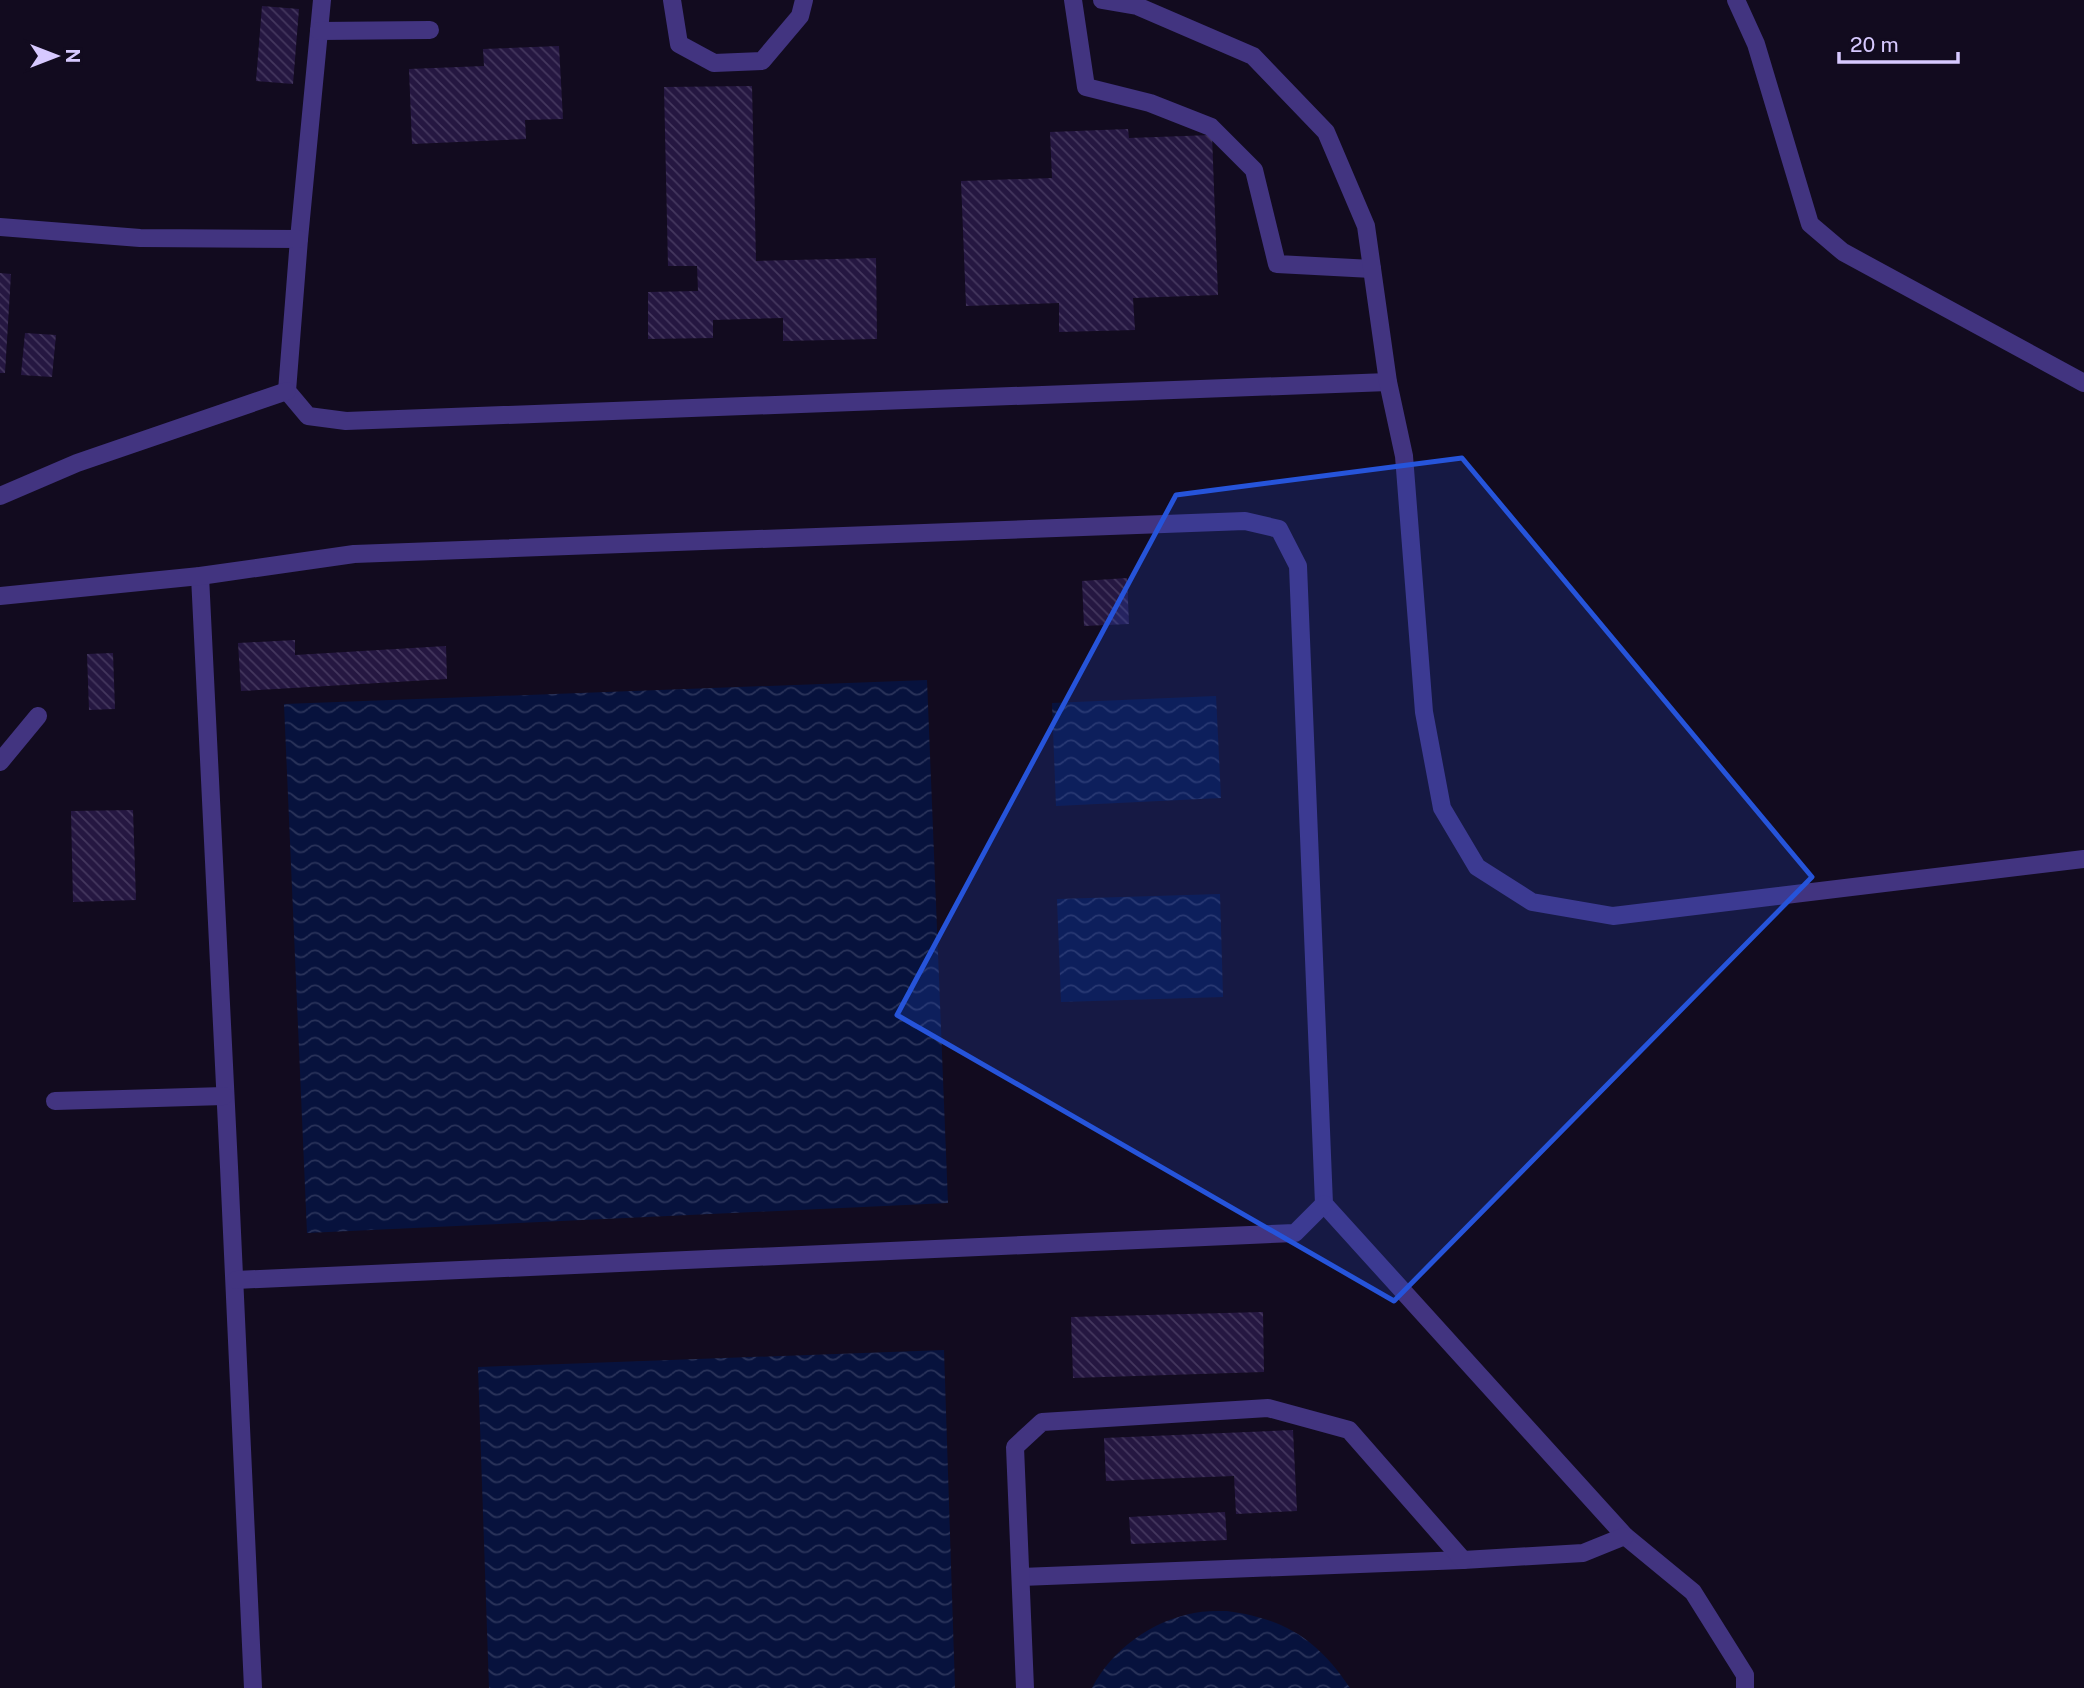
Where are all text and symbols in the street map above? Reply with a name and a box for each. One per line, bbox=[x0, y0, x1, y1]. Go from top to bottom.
north arrow bbox=[21, 21, 91, 91]
scale bar bbox=[1839, 21, 1958, 65]
text: 20 m bbox=[1850, 32, 1899, 57]
text: N bbox=[62, 49, 84, 63]

